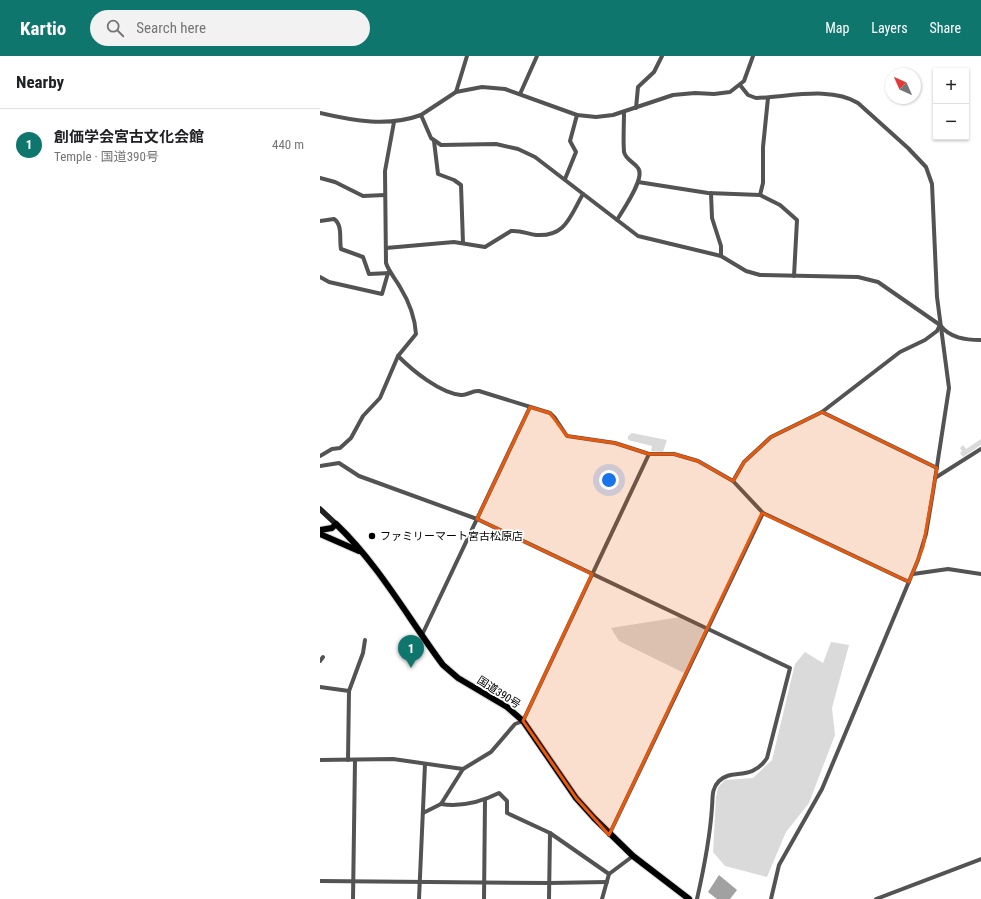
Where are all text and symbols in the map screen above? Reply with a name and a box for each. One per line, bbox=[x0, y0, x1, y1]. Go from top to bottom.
search box bbox=[90, 10, 370, 46]
text: Kartio bbox=[20, 17, 66, 40]
icon: search bbox=[104, 17, 126, 39]
text: Search here bbox=[136, 19, 206, 37]
text: Map bbox=[825, 20, 849, 36]
text: Layers bbox=[871, 20, 908, 36]
text: Share bbox=[930, 20, 961, 36]
north arrow bbox=[885, 68, 921, 104]
map controls bbox=[933, 68, 969, 140]
button: + bbox=[933, 68, 969, 104]
text: Nearby bbox=[16, 72, 64, 92]
button: − bbox=[933, 104, 969, 140]
text: 創価学会宮古文化会館 bbox=[54, 128, 204, 146]
text: 1 bbox=[26, 137, 32, 152]
text: 440 m bbox=[272, 137, 304, 152]
text: Temple · 国道390号 bbox=[54, 149, 159, 164]
your location bbox=[599, 470, 619, 490]
place label: ファミリーマート宮古松原店 bbox=[380, 530, 523, 543]
marker: ファミリーマート宮古松原店 bbox=[367, 531, 377, 541]
pin: 1 bbox=[398, 635, 424, 668]
street label: 国道390号 bbox=[475, 674, 523, 711]

